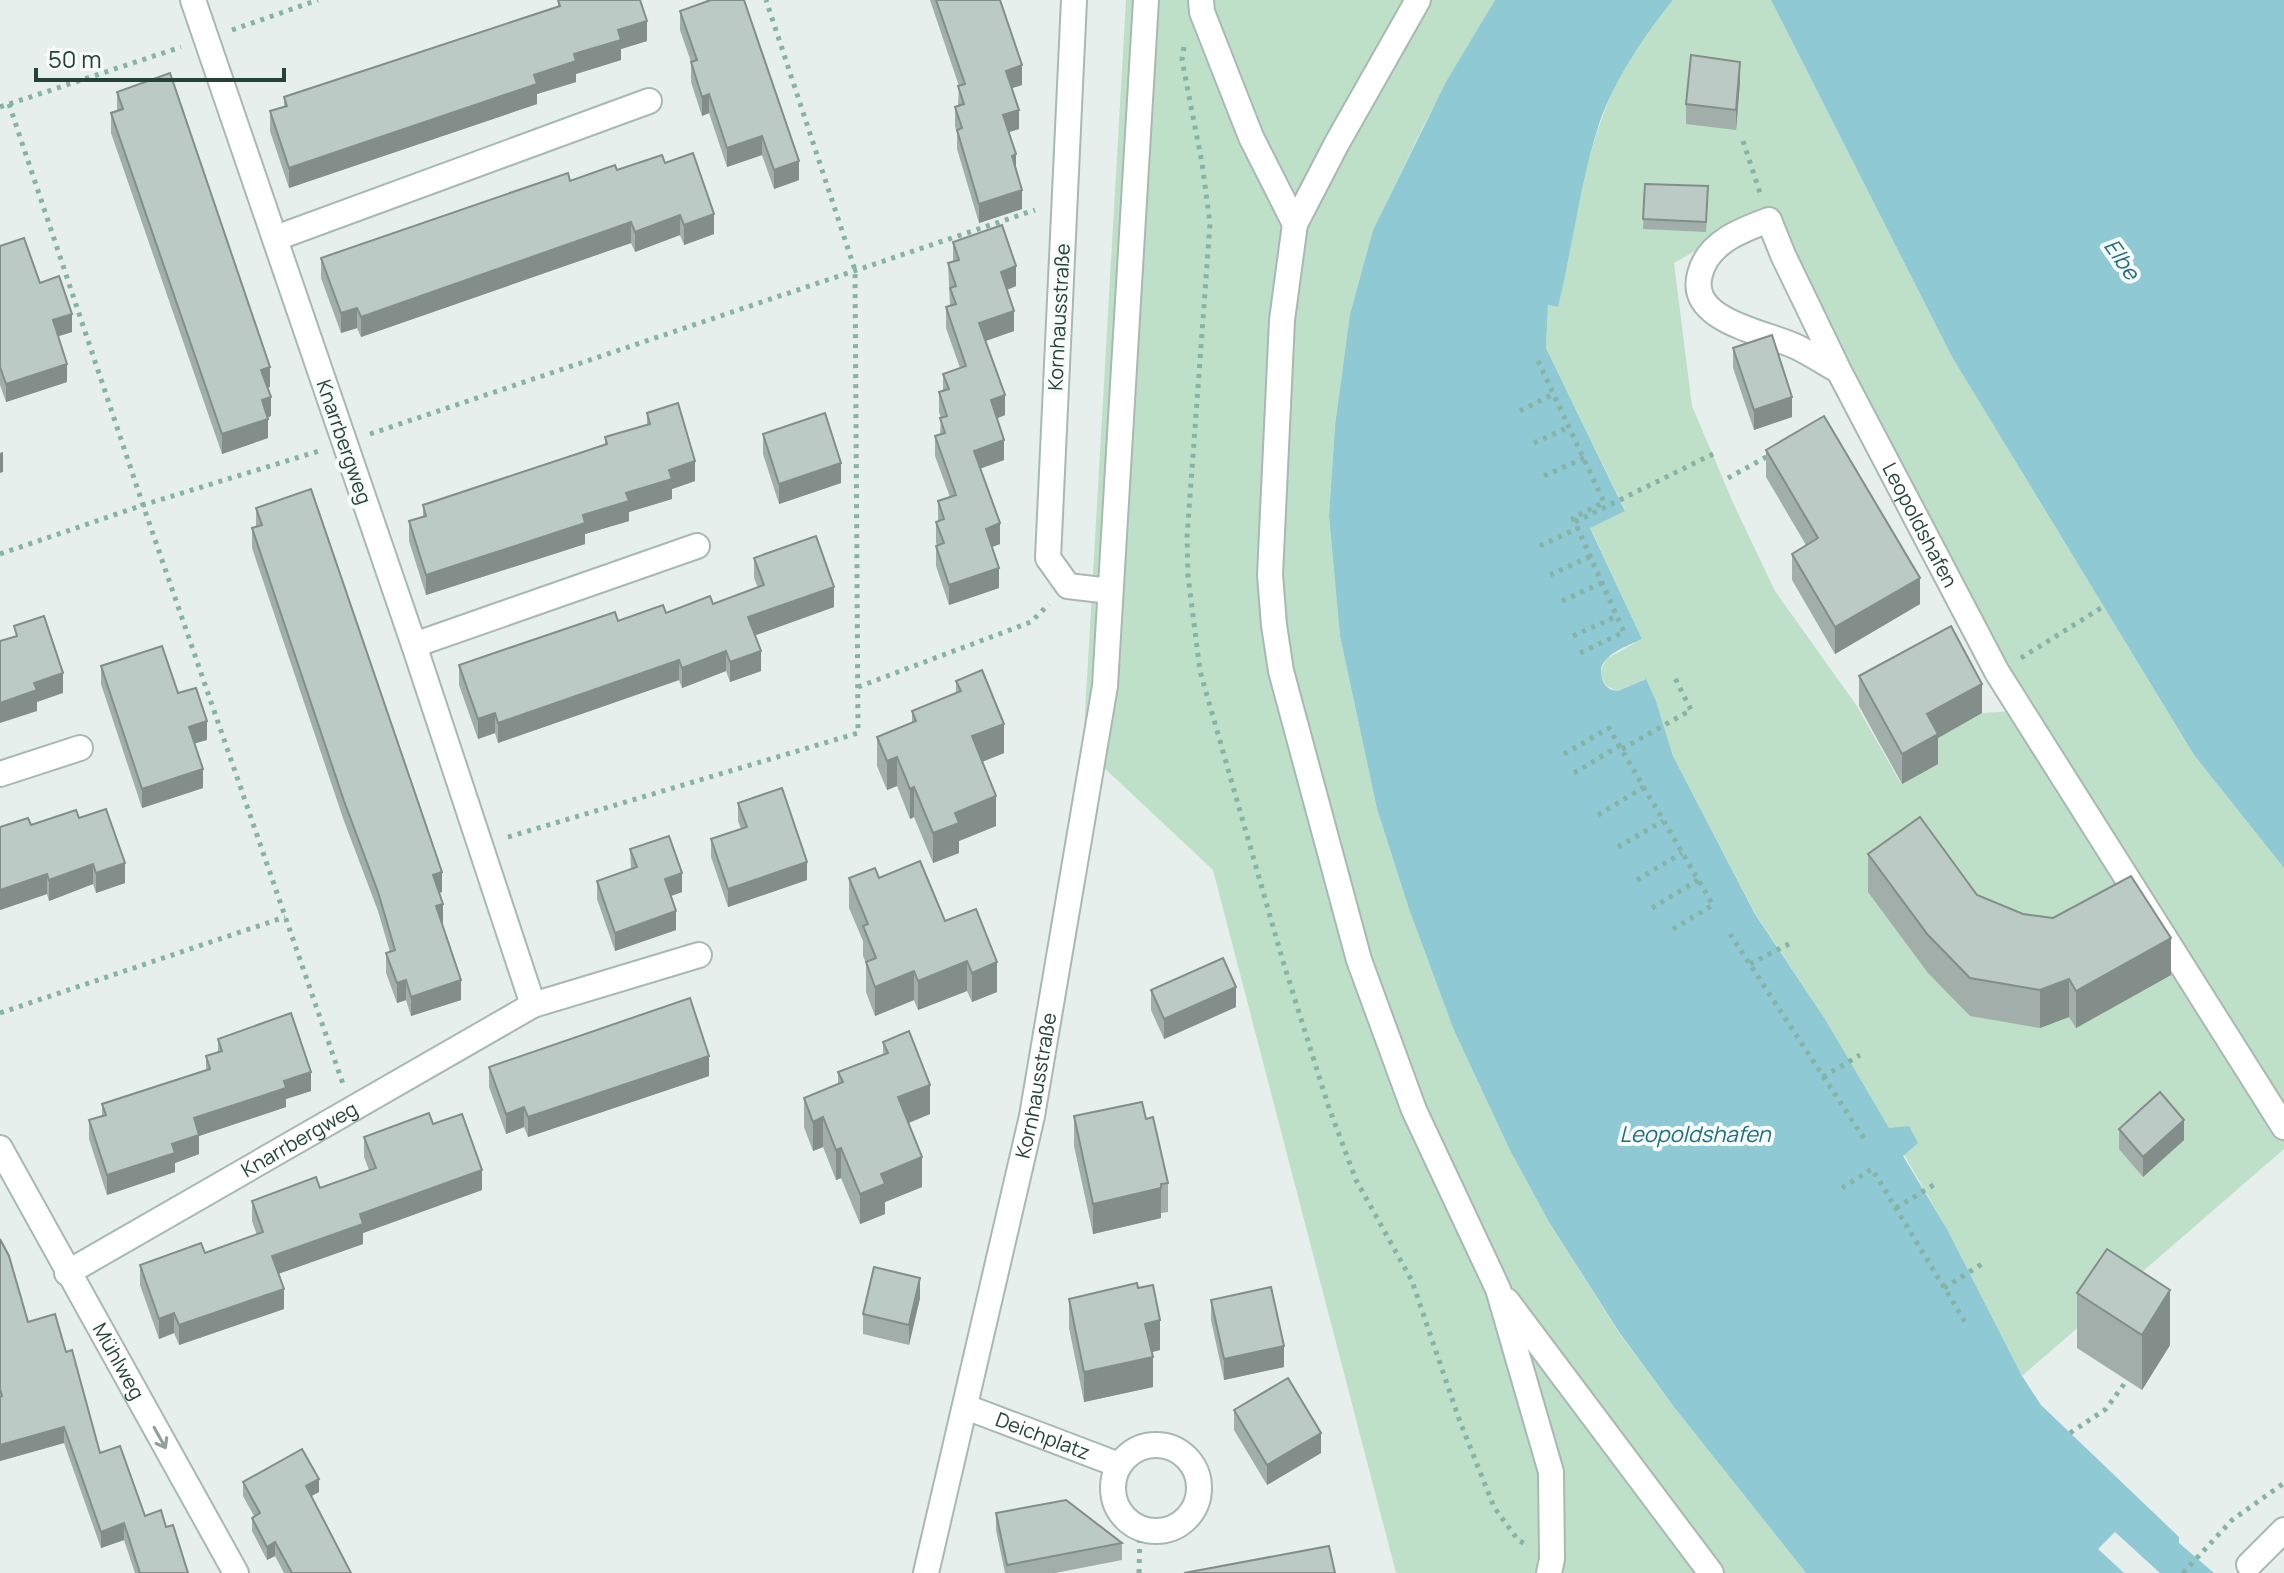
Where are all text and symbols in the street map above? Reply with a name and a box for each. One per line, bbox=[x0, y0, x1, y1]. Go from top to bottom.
scale bar bbox=[36, 32, 284, 82]
text: 50 m bbox=[48, 42, 102, 75]
water label: Elbe bbox=[2097, 233, 2147, 286]
street label: Kornhausstraße bbox=[1041, 243, 1076, 391]
street label: Knarrbergweg bbox=[311, 376, 378, 508]
street label: Leopoldshafen bbox=[1876, 458, 1964, 592]
street label: Kornhausstraße bbox=[1009, 1010, 1062, 1161]
street label: Knarrbergweg bbox=[236, 1095, 362, 1183]
water label: Leopoldshafen bbox=[1619, 1119, 1771, 1149]
street label: Mühlweg bbox=[87, 1318, 151, 1404]
street label: Deichplatz bbox=[992, 1405, 1094, 1466]
one-way arrow bbox=[152, 1426, 168, 1449]

